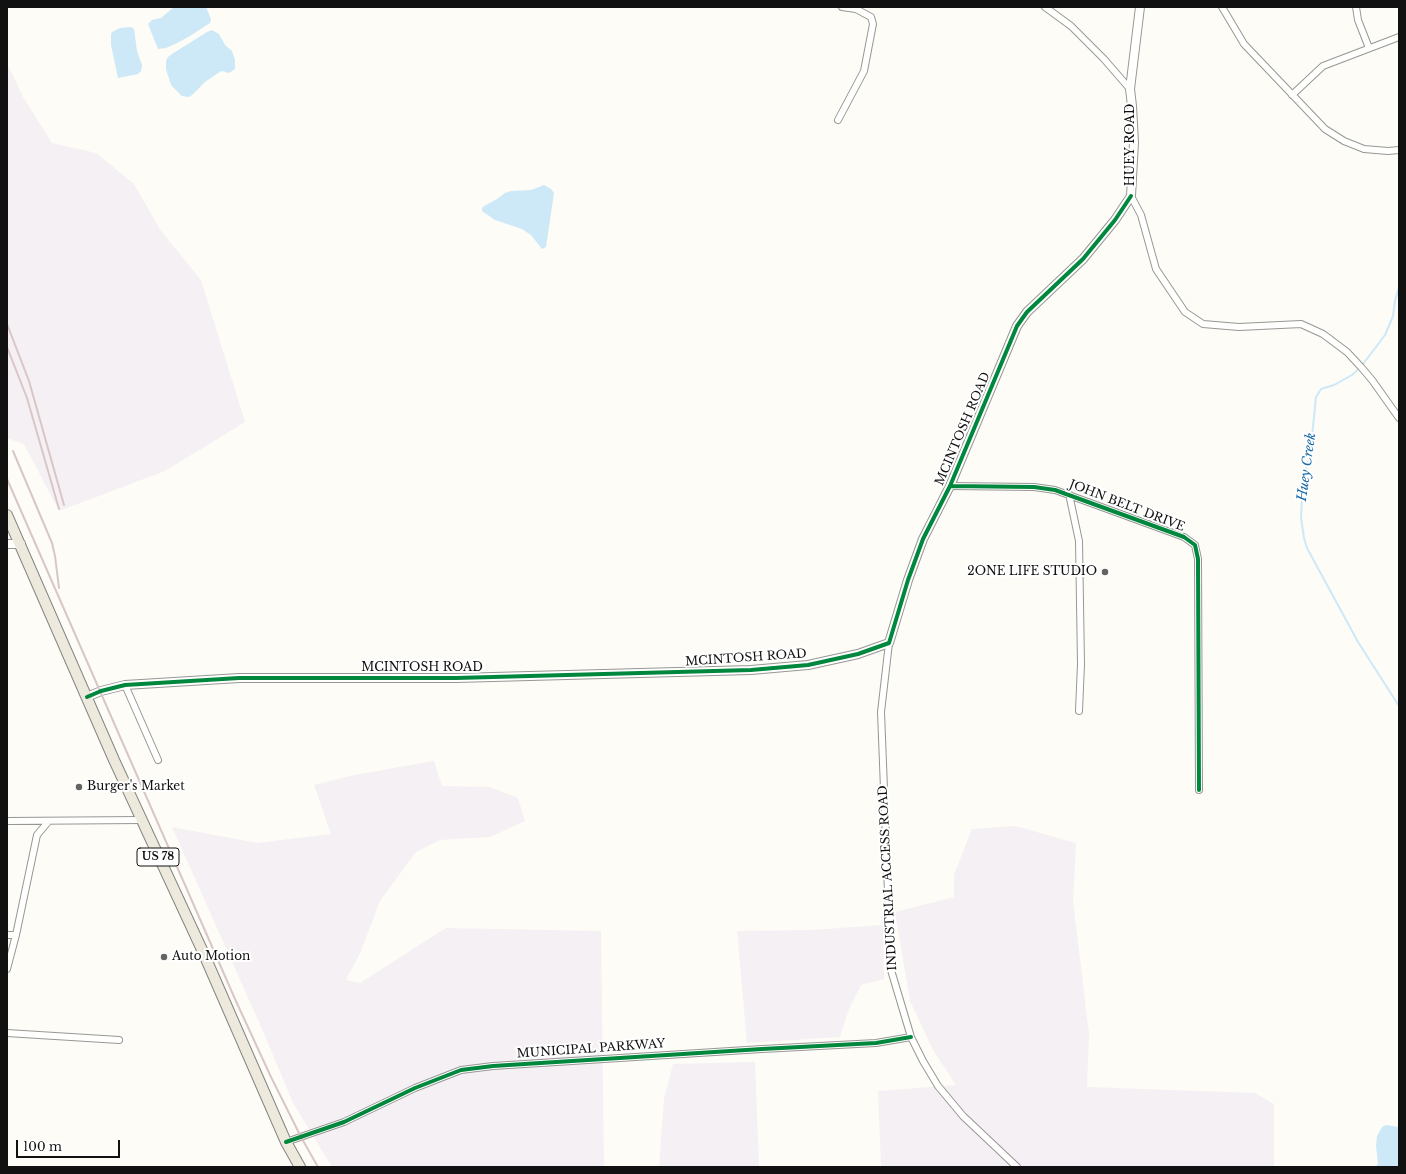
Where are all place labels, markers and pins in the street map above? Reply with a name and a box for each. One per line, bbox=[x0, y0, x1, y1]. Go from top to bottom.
place label: 2ONE LIFE STUDIO bbox=[967, 565, 1097, 579]
marker: 2ONE LIFE STUDIO bbox=[1100, 567, 1110, 577]
place label: Burger's Market bbox=[87, 780, 185, 794]
marker: Burger's Market bbox=[74, 782, 84, 792]
place label: Auto Motion bbox=[172, 950, 250, 964]
marker: Auto Motion bbox=[159, 952, 169, 962]

